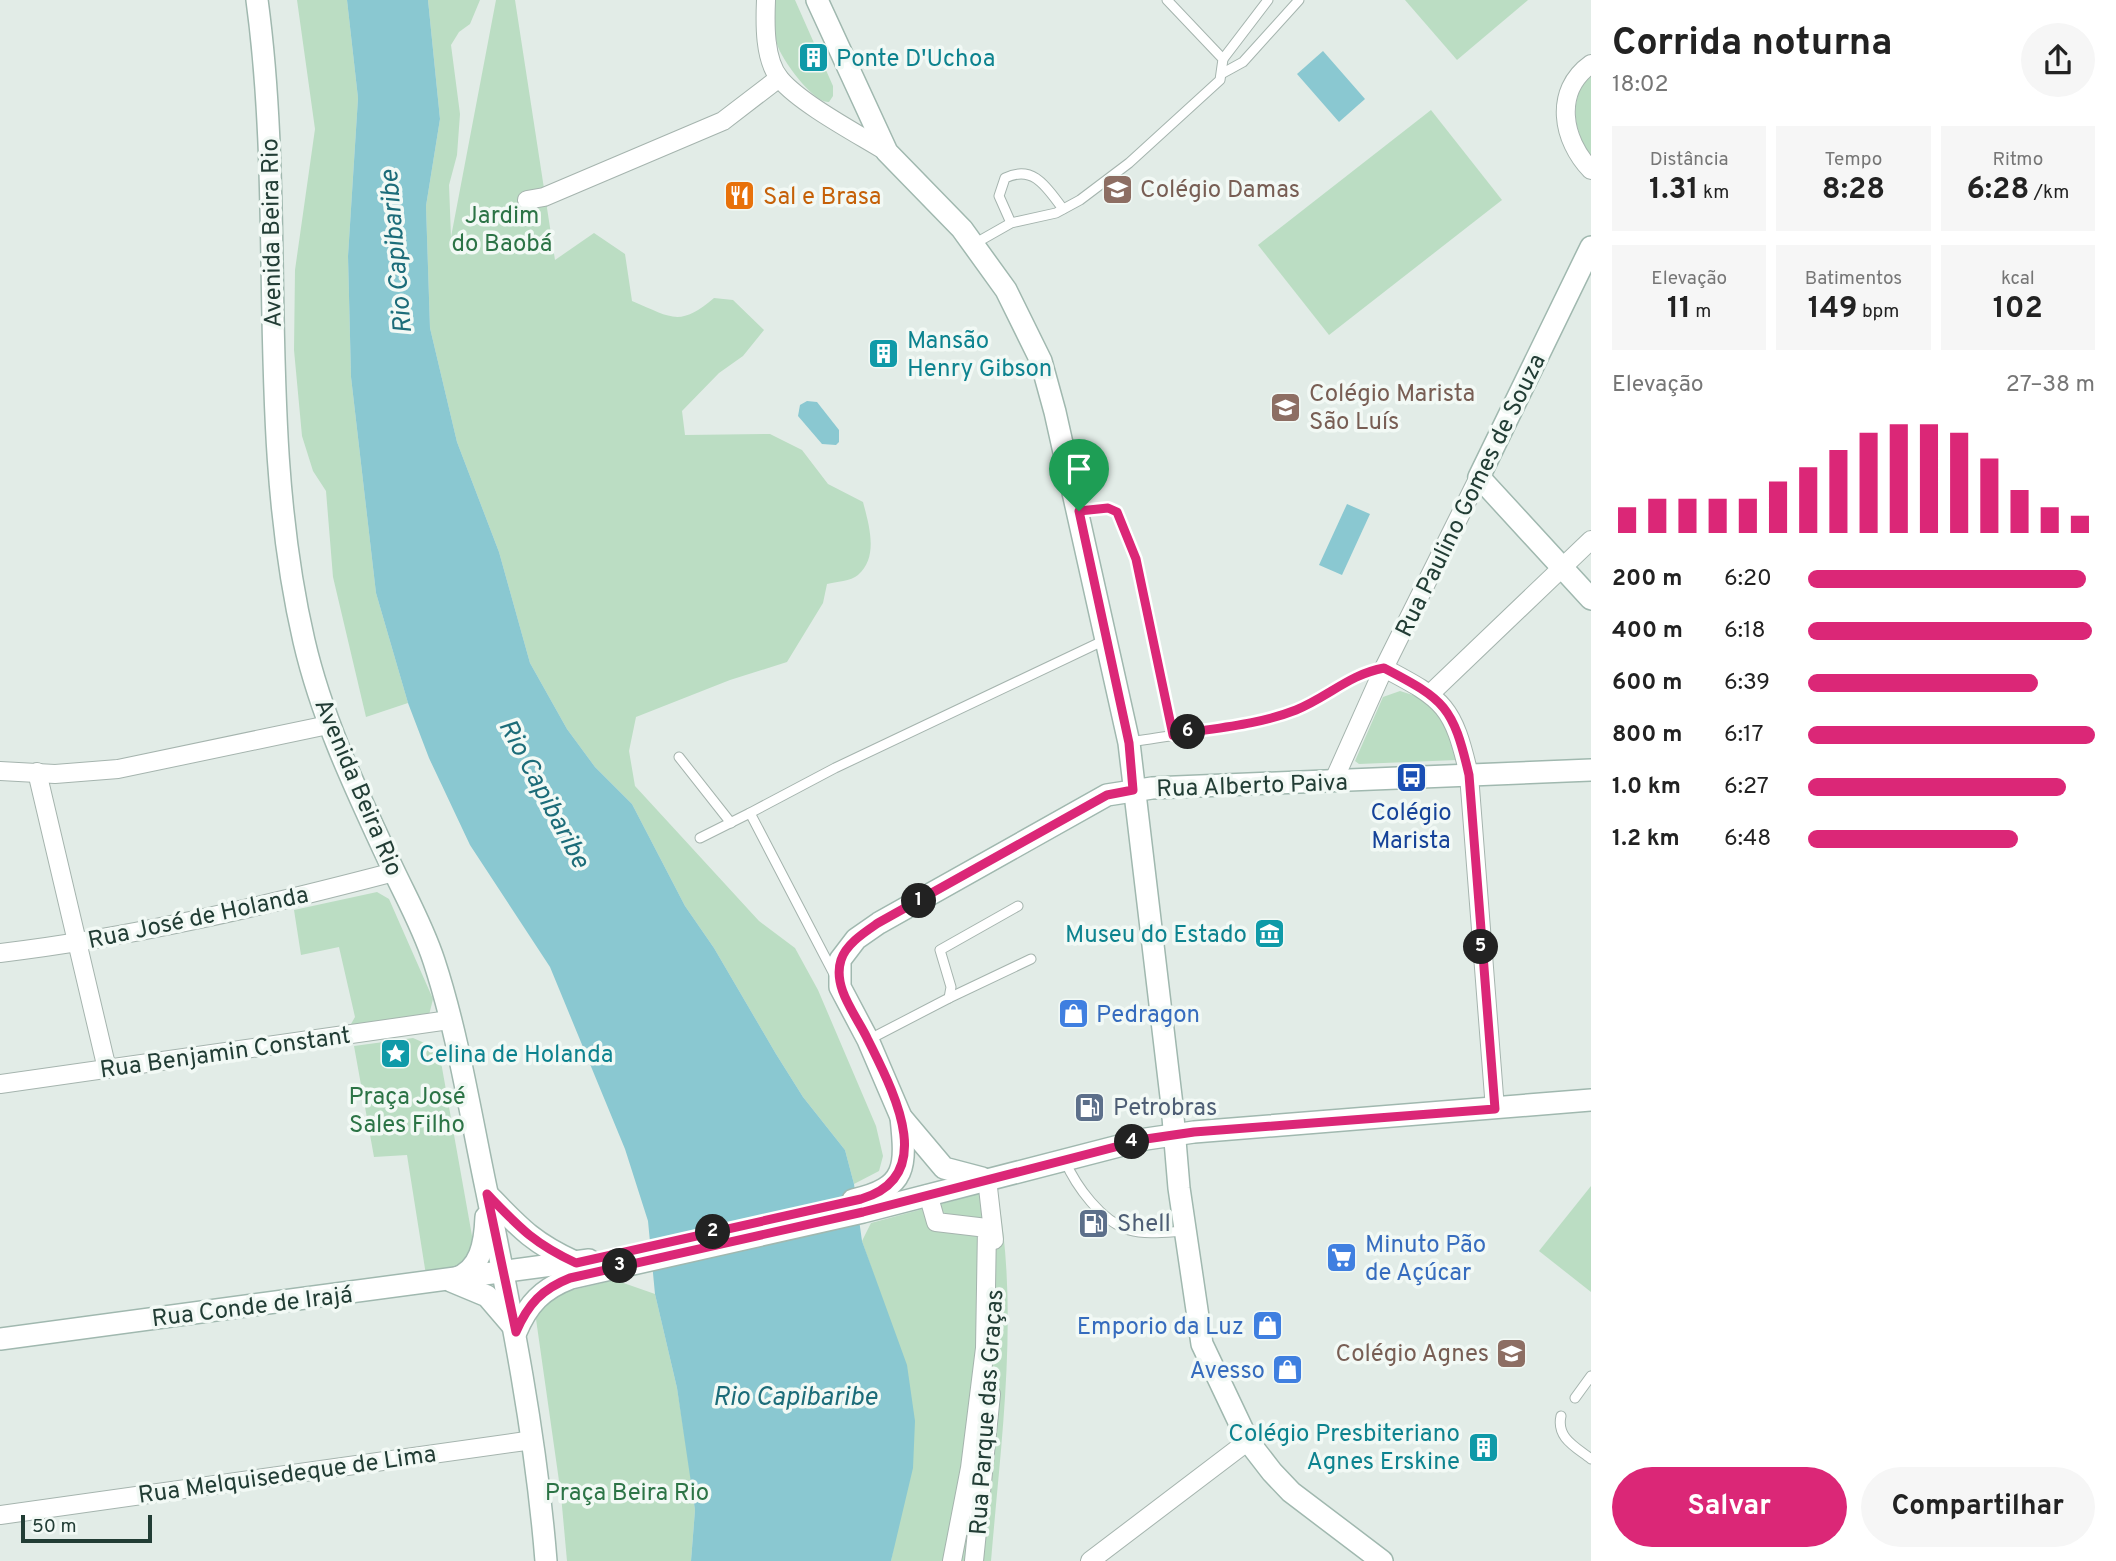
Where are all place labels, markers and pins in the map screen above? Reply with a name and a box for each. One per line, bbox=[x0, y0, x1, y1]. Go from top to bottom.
building icon: Ponte D'Uchoa bbox=[796, 41, 830, 75]
place label: Ponte D'Uchoa bbox=[836, 45, 995, 75]
school or university icon: Colégio Damas bbox=[1100, 172, 1134, 206]
place label: Colégio Damas bbox=[1140, 176, 1300, 206]
restaurant icon: Sal e Brasa bbox=[723, 179, 757, 213]
place label: Sal e Brasa bbox=[763, 183, 881, 213]
place label: Mansão Henry Gibson bbox=[907, 327, 1052, 385]
building icon: Mansão Henry Gibson bbox=[867, 337, 901, 371]
place label: Colégio Marista São Luís bbox=[1309, 380, 1475, 438]
school or university icon: Colégio Marista São Luís bbox=[1269, 390, 1303, 424]
pin bbox=[1049, 439, 1109, 511]
pin: 6 bbox=[1170, 714, 1206, 750]
bus stop icon: Colégio Marista bbox=[1394, 761, 1428, 795]
place label: Colégio Marista bbox=[1370, 799, 1452, 857]
pin: 1 bbox=[902, 884, 936, 918]
museum icon: Museu do Estado bbox=[1253, 917, 1287, 951]
place label: Museu do Estado bbox=[1065, 921, 1247, 951]
pin: 5 bbox=[1464, 930, 1498, 964]
shop icon: Pedragon bbox=[1056, 997, 1090, 1031]
place label: Pedragon bbox=[1096, 1001, 1200, 1031]
place icon: Celina de Holanda bbox=[379, 1037, 413, 1071]
place label: Celina de Holanda bbox=[419, 1041, 613, 1071]
fuel station icon: Petrobras bbox=[1073, 1090, 1107, 1124]
place label: Petrobras bbox=[1113, 1094, 1217, 1124]
pin: 4 bbox=[1114, 1124, 1150, 1160]
fuel station icon: Shell bbox=[1077, 1206, 1111, 1240]
place label: Shell bbox=[1117, 1210, 1171, 1240]
pin: 2 bbox=[696, 1214, 730, 1250]
place label: Minuto Pão de Açúcar bbox=[1365, 1231, 1486, 1289]
supermarket icon: Minuto Pão de Açúcar bbox=[1325, 1241, 1359, 1275]
pin: 3 bbox=[602, 1248, 638, 1284]
shop icon: Emporio da Luz bbox=[1250, 1309, 1284, 1343]
place label: Emporio da Luz bbox=[1077, 1313, 1244, 1343]
school or university icon: Colégio Agnes bbox=[1495, 1336, 1529, 1370]
place label: Colégio Agnes bbox=[1336, 1340, 1489, 1370]
shop icon: Avesso bbox=[1271, 1353, 1305, 1387]
place label: Avesso bbox=[1189, 1357, 1265, 1387]
place label: Colégio Presbiteriano Agnes Erskine bbox=[1228, 1420, 1460, 1478]
building icon: Colégio Presbiteriano Agnes Erskine bbox=[1466, 1430, 1500, 1464]

